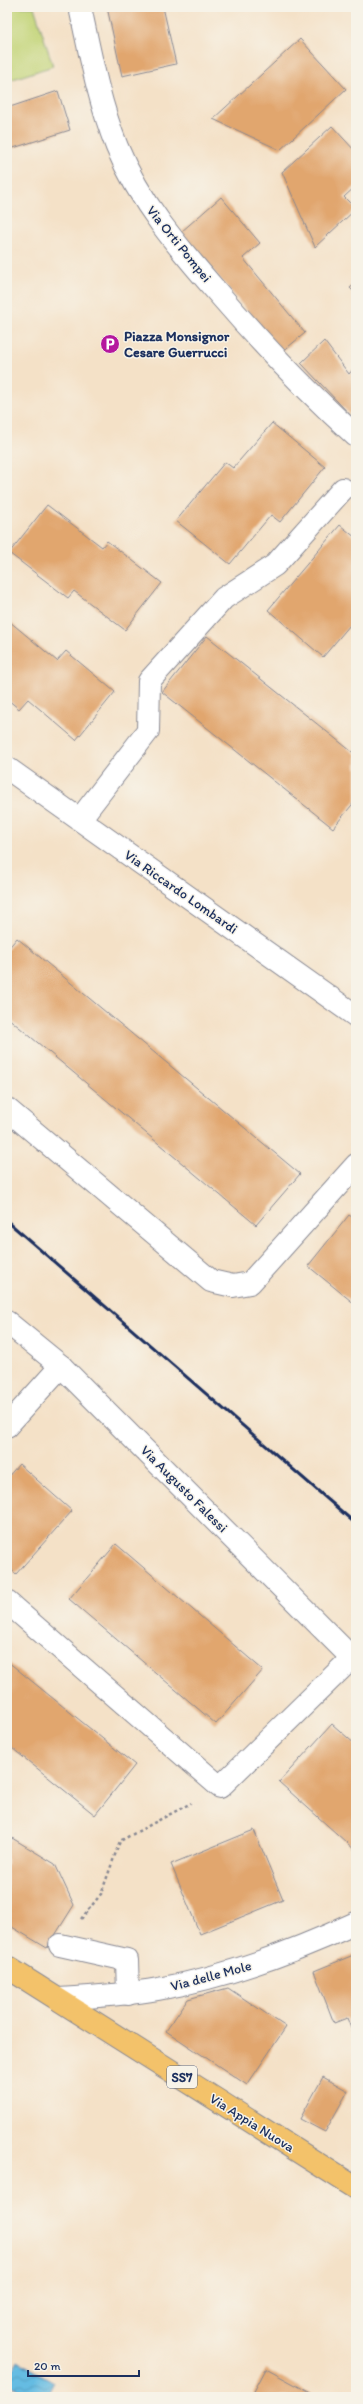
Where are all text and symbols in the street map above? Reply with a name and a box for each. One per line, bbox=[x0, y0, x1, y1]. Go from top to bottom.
street label: Via Orti Pompei bbox=[143, 202, 215, 286]
place label: Piazza Monsignor Cesare Guerrucci bbox=[124, 328, 230, 361]
parking icon: Piazza Monsignor Cesare Guerrucci bbox=[99, 333, 121, 355]
street label: Via Riccardo Lombardi bbox=[121, 846, 241, 938]
street label: Via Augusto Falessi bbox=[137, 1442, 231, 1536]
street label: Via delle Mole bbox=[169, 1957, 253, 1995]
road number: SS7 bbox=[167, 2066, 197, 2088]
street label: Via Appia Nuova bbox=[206, 2090, 298, 2156]
scale bar bbox=[28, 2352, 139, 2378]
text: 20 m bbox=[34, 2359, 61, 2373]

